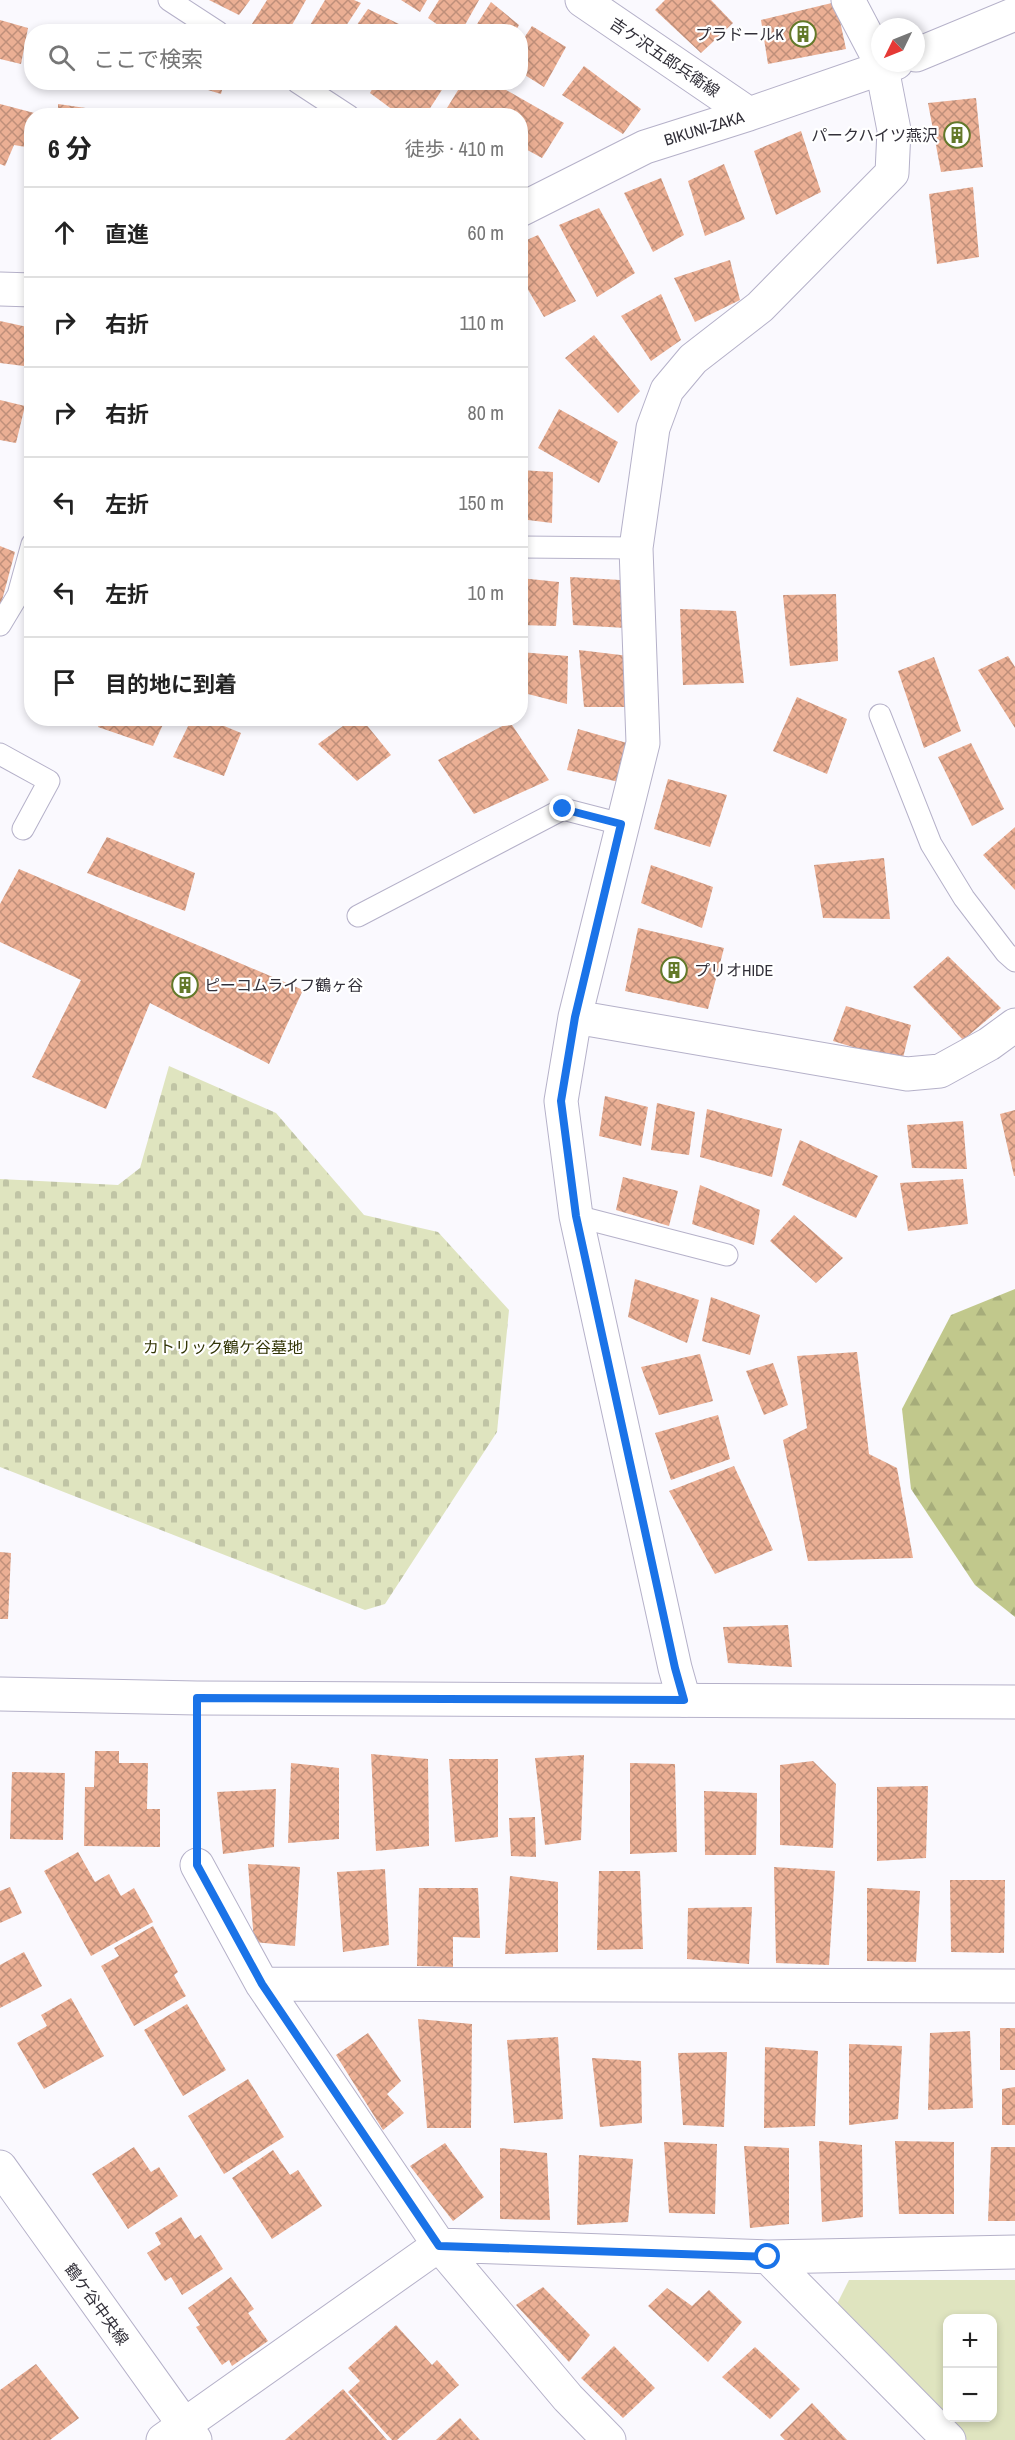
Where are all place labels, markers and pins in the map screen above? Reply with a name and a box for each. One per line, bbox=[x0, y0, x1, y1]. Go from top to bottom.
building icon: プラドールK bbox=[788, 19, 818, 49]
place label: プラドールK bbox=[695, 23, 784, 45]
building icon: パークハイツ燕沢 bbox=[942, 120, 972, 150]
place label: パークハイツ燕沢 bbox=[811, 124, 938, 146]
building icon: プリオHIDE bbox=[659, 955, 689, 985]
place label: プリオHIDE bbox=[694, 959, 773, 981]
building icon: ピーコムライフ鶴ヶ谷 bbox=[170, 970, 200, 1000]
place label: ピーコムライフ鶴ヶ谷 bbox=[204, 974, 363, 996]

